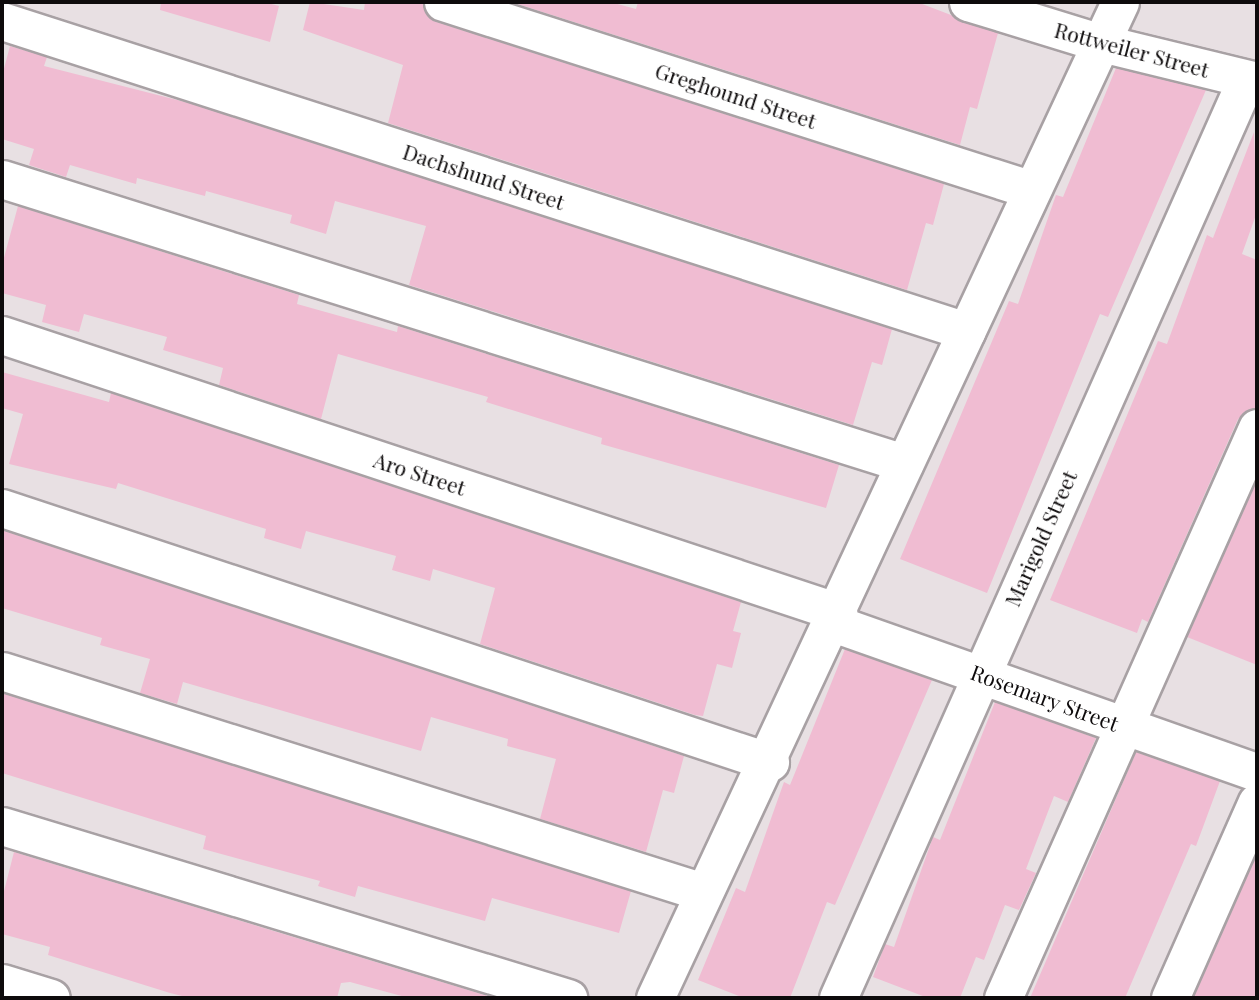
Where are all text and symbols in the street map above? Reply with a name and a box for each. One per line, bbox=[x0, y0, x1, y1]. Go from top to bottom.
street label: Rottweiler Street bbox=[1052, 16, 1212, 82]
street label: Greghound Street bbox=[652, 57, 820, 133]
street label: Dachshund Street bbox=[400, 138, 568, 214]
street label: Aro Street bbox=[371, 446, 469, 500]
street label: Marigold Street bbox=[999, 466, 1081, 610]
street label: Rosemary Street bbox=[967, 659, 1123, 735]

